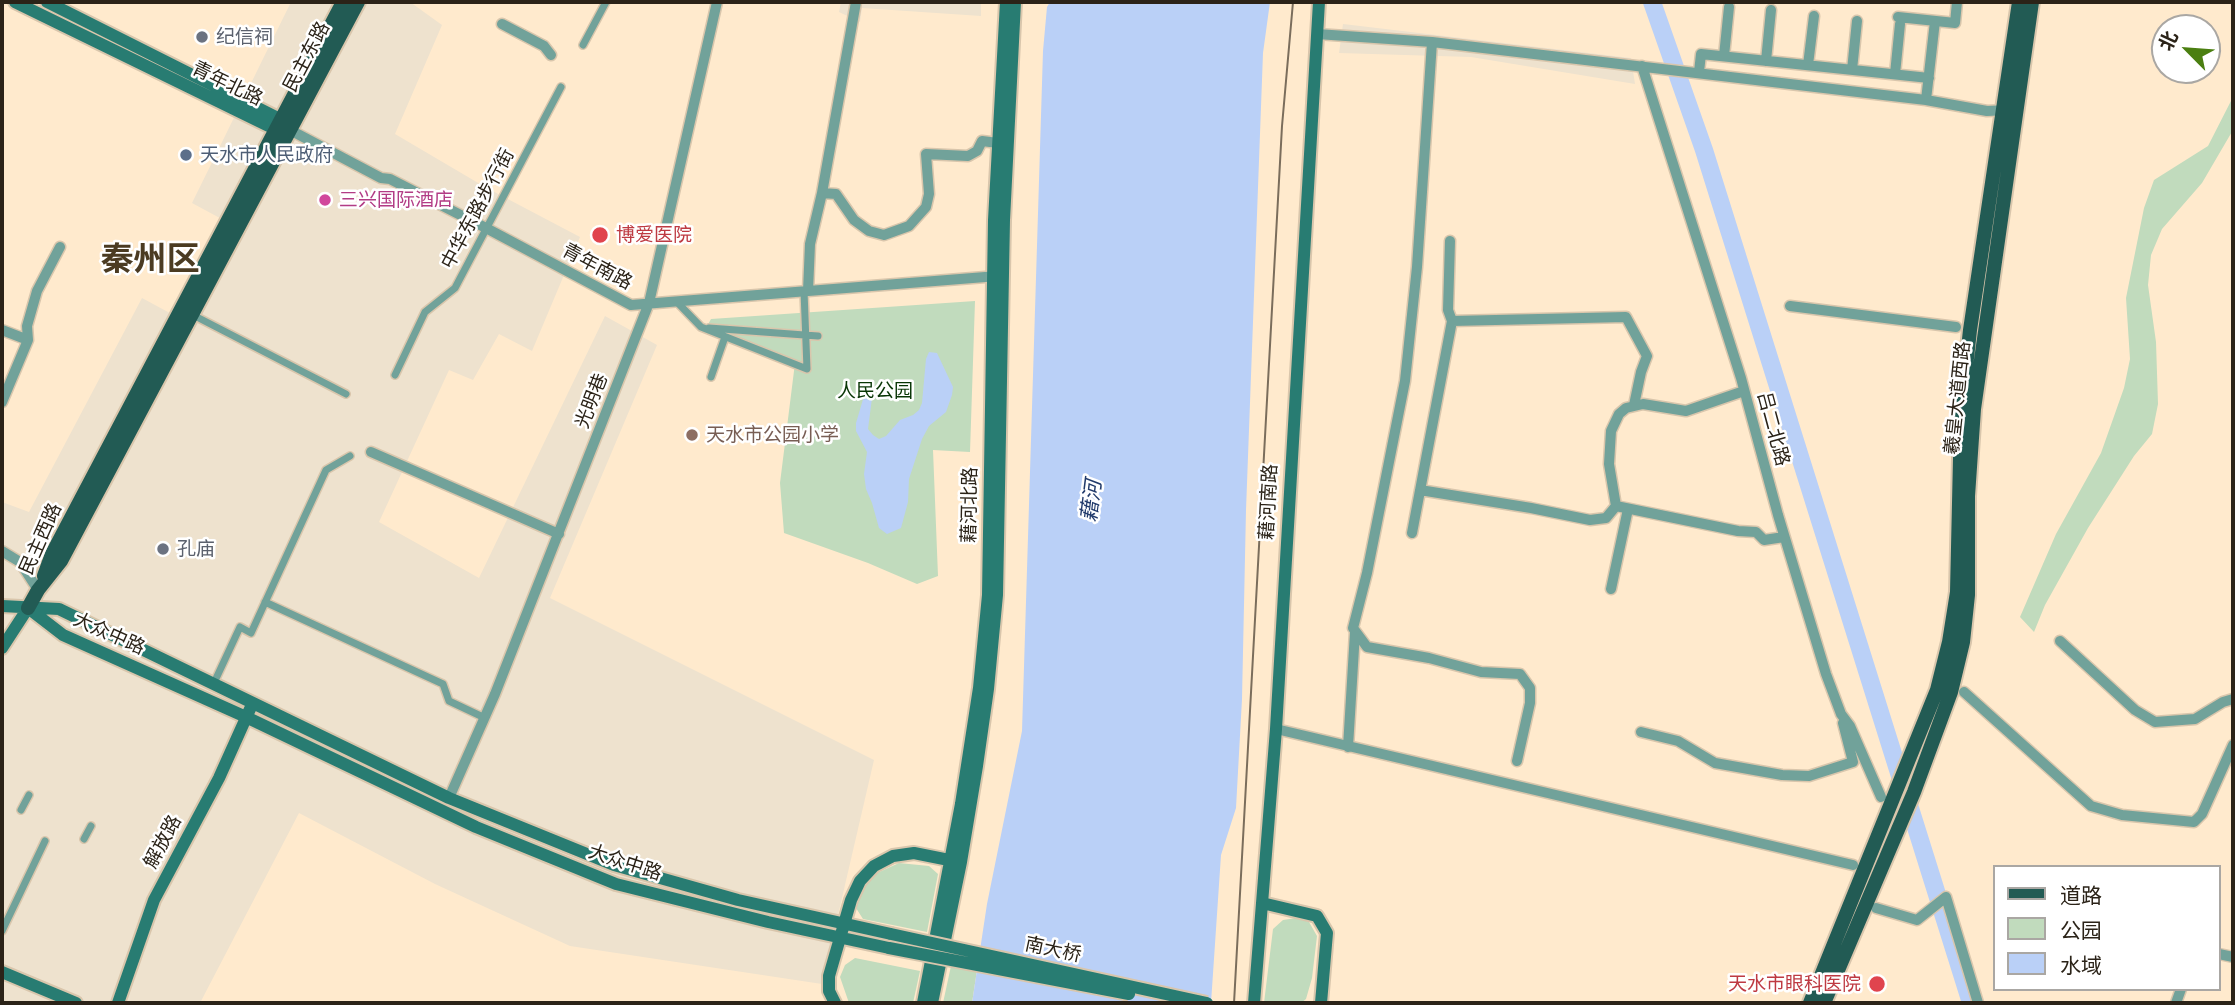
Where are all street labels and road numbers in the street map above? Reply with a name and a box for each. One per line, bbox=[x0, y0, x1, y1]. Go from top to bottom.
street label: 民主东路 bbox=[279, 18, 335, 96]
street label: 青年北路 bbox=[188, 57, 266, 111]
street label: 中华东路步行街 bbox=[437, 145, 519, 273]
street label: 青年南路 bbox=[558, 239, 636, 295]
street label: 羲皇大道西路 bbox=[1941, 340, 1975, 456]
street label: 光明巷 bbox=[571, 370, 613, 432]
street label: 吕二北路 bbox=[1752, 389, 1794, 469]
street label: 藉河南路 bbox=[1256, 463, 1282, 541]
street label: 藉河北路 bbox=[958, 467, 982, 543]
street label: 民主西路 bbox=[15, 500, 67, 578]
street label: 大众中路 bbox=[70, 608, 148, 660]
street label: 解放路 bbox=[140, 811, 186, 873]
street label: 大众中路 bbox=[585, 840, 665, 886]
street label: 南大桥 bbox=[1023, 933, 1083, 967]

